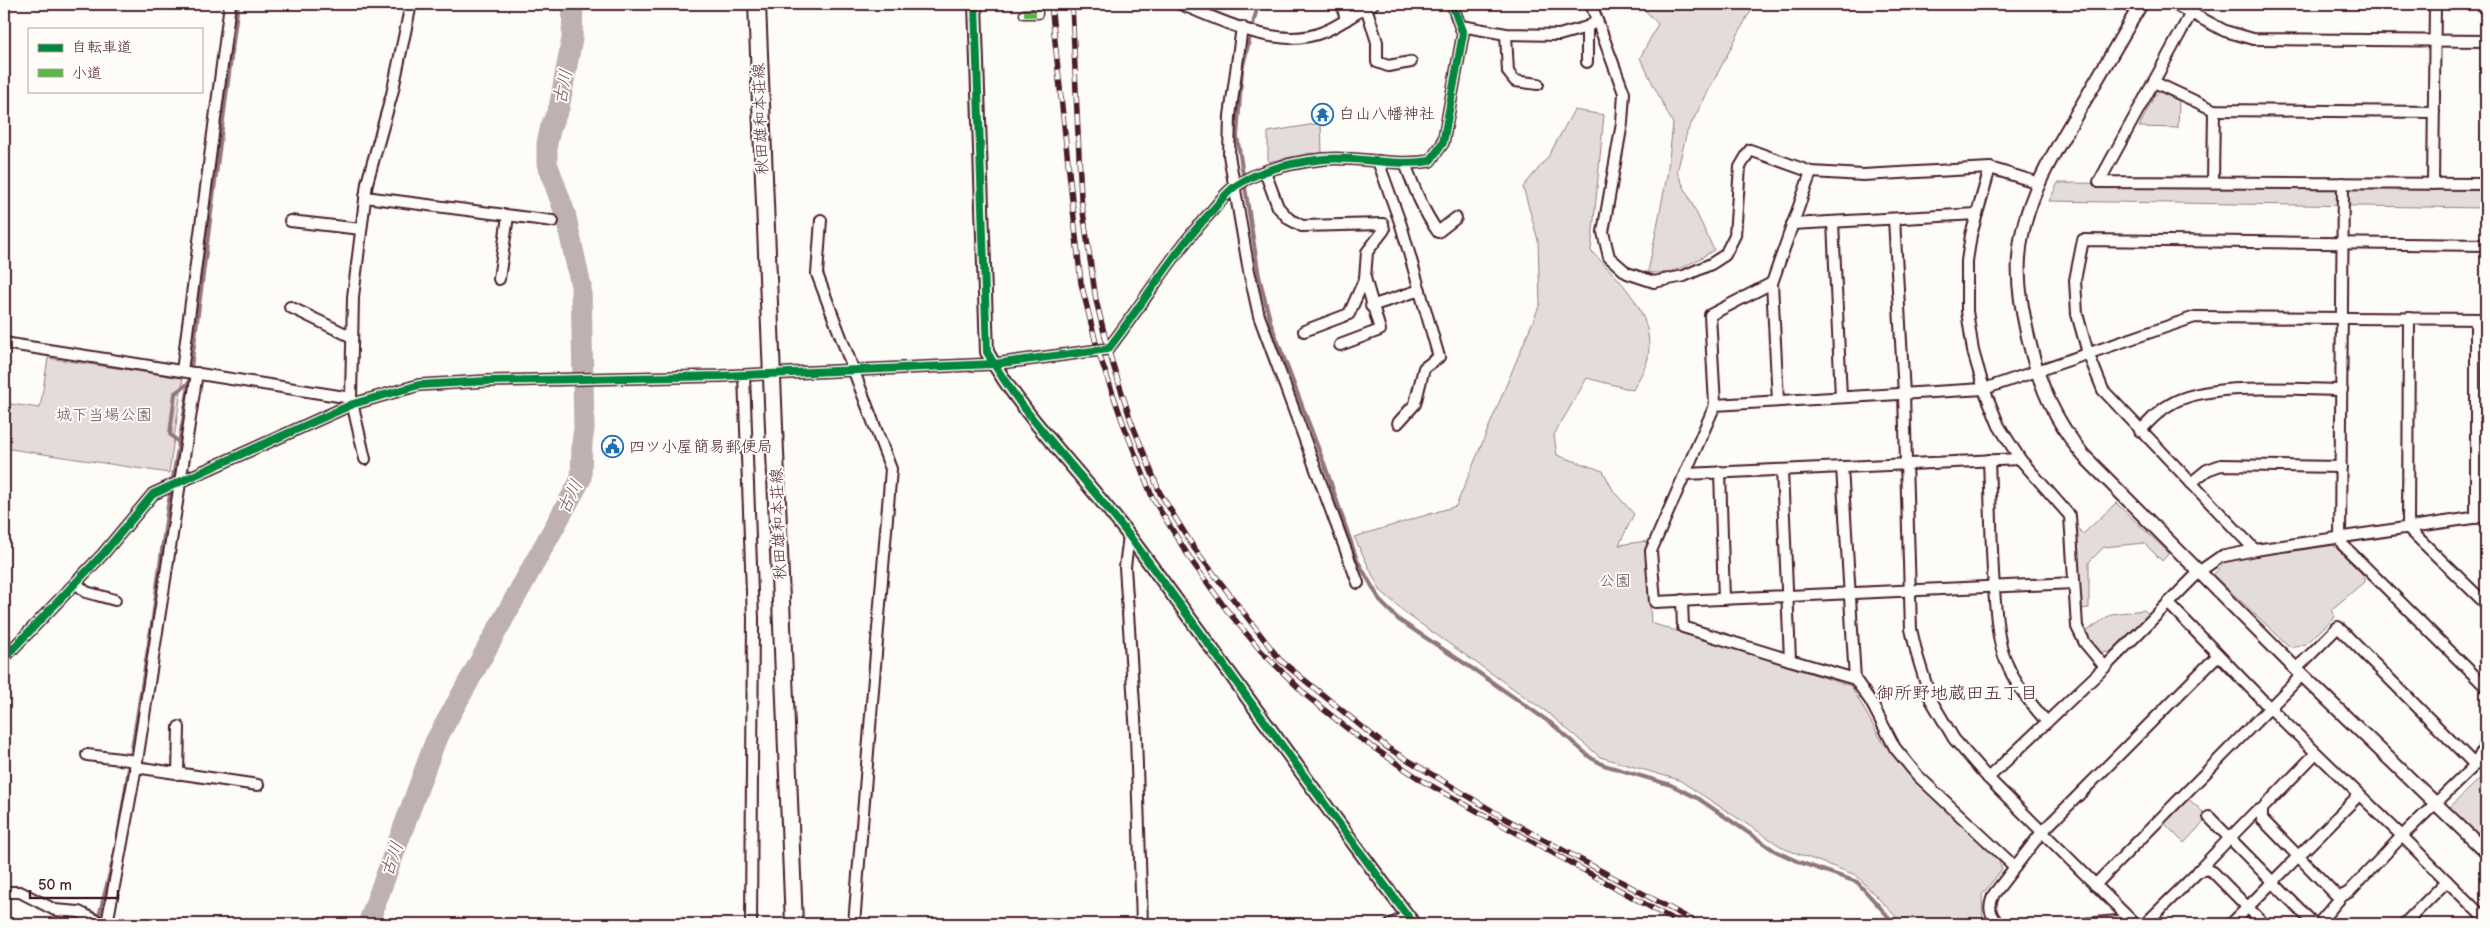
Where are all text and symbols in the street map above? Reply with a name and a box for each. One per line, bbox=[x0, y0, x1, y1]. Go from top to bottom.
legend bbox=[28, 28, 202, 92]
text: 自転車道 bbox=[72, 38, 132, 57]
street label: 秋田雄和本荘線 bbox=[750, 63, 772, 175]
text: 小道 bbox=[72, 64, 102, 83]
water label: 古川 bbox=[549, 67, 577, 107]
temple icon: 白山八幡神社 bbox=[1311, 102, 1335, 126]
place label: 白山八幡神社 bbox=[1339, 105, 1435, 124]
park label: 城下当場公園 bbox=[56, 406, 152, 425]
public building icon: 四ツ小屋簡易郵便局 bbox=[601, 435, 625, 459]
place label: 四ツ小屋簡易郵便局 bbox=[629, 438, 773, 457]
street label: 秋田雄和本荘線 bbox=[768, 468, 790, 580]
water label: 古川 bbox=[553, 476, 587, 518]
park label: 公園 bbox=[1599, 572, 1631, 591]
district label: 御所野地蔵田五丁目 bbox=[1876, 683, 2038, 704]
water label: 古川 bbox=[376, 838, 408, 880]
scale bar bbox=[30, 868, 118, 900]
text: 50 m bbox=[38, 876, 72, 895]

